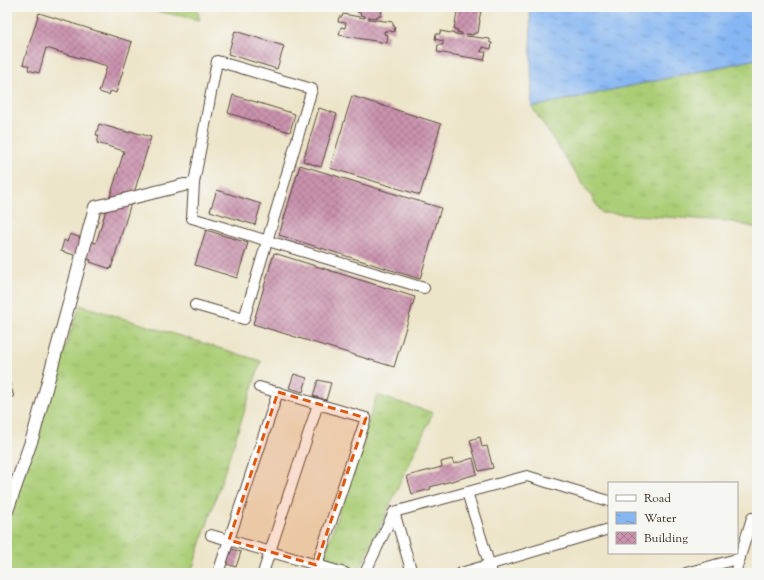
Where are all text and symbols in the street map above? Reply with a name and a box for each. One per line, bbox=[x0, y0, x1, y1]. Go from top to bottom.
legend bbox=[608, 482, 738, 554]
text: Road bbox=[644, 490, 671, 508]
text: Water bbox=[644, 510, 677, 528]
text: Building bbox=[644, 530, 688, 548]

